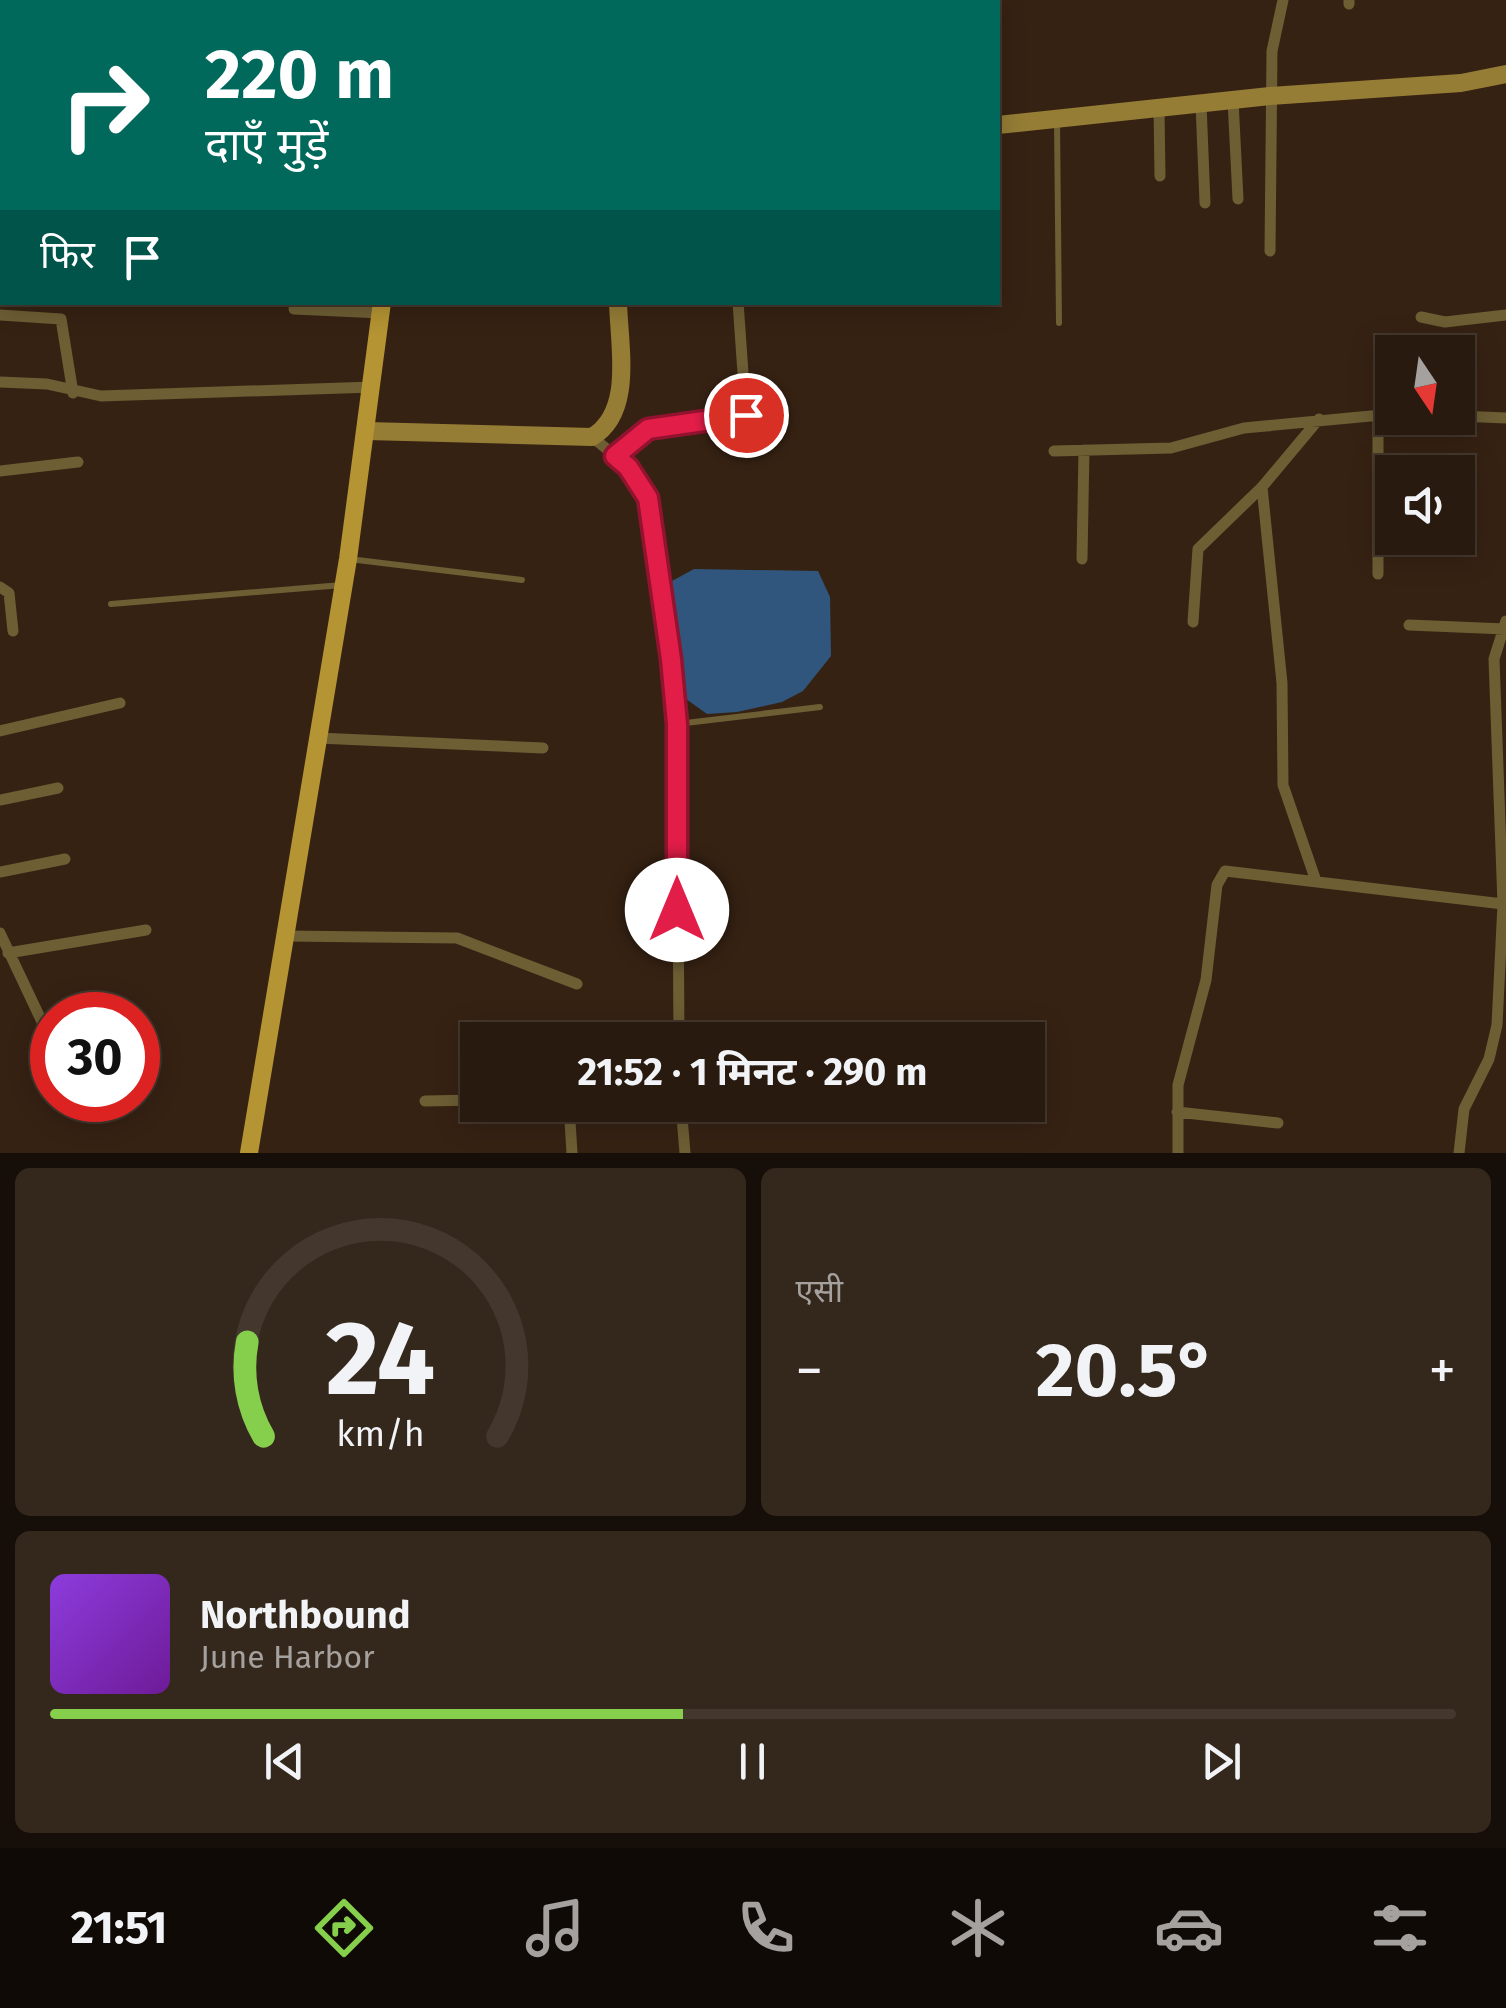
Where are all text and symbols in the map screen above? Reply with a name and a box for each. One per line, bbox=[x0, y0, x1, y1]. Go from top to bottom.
text: 220 m bbox=[205, 33, 394, 117]
icon: right bbox=[40, 40, 170, 170]
text: दाएँ मुड़ें bbox=[205, 118, 328, 172]
icon: arrive bbox=[115, 230, 170, 285]
text: फिर bbox=[40, 232, 95, 278]
north arrow bbox=[1375, 335, 1475, 435]
map controls bbox=[1375, 335, 1475, 555]
pin bbox=[704, 373, 789, 458]
icon: arrive bbox=[719, 388, 774, 443]
button: sound bbox=[1375, 455, 1475, 555]
position arrow bbox=[625, 858, 729, 962]
speed limit sign: 30 bbox=[30, 992, 160, 1122]
text: 21:52 · 1 मिनट · 290 m bbox=[578, 1049, 927, 1095]
text: एसी bbox=[796, 1272, 843, 1310]
text: 24 bbox=[325, 1297, 435, 1422]
text: 20.5° bbox=[1036, 1326, 1216, 1416]
text: − bbox=[796, 1338, 823, 1404]
text: + bbox=[1429, 1338, 1456, 1404]
text: km/h bbox=[336, 1413, 424, 1455]
text: Northbound bbox=[200, 1592, 411, 1638]
text: June Harbor bbox=[200, 1638, 375, 1676]
icon: previous bbox=[257, 1734, 312, 1789]
icon: pause bbox=[725, 1734, 780, 1789]
icon: next bbox=[1194, 1734, 1249, 1789]
icon: directions bbox=[309, 1893, 379, 1963]
icon: music bbox=[520, 1893, 590, 1963]
icon: phone bbox=[731, 1893, 801, 1963]
icon: climate bbox=[943, 1893, 1013, 1963]
icon: car bbox=[1154, 1893, 1224, 1963]
icon: filters bbox=[1365, 1893, 1435, 1963]
text: 21:51 bbox=[71, 1901, 167, 1955]

